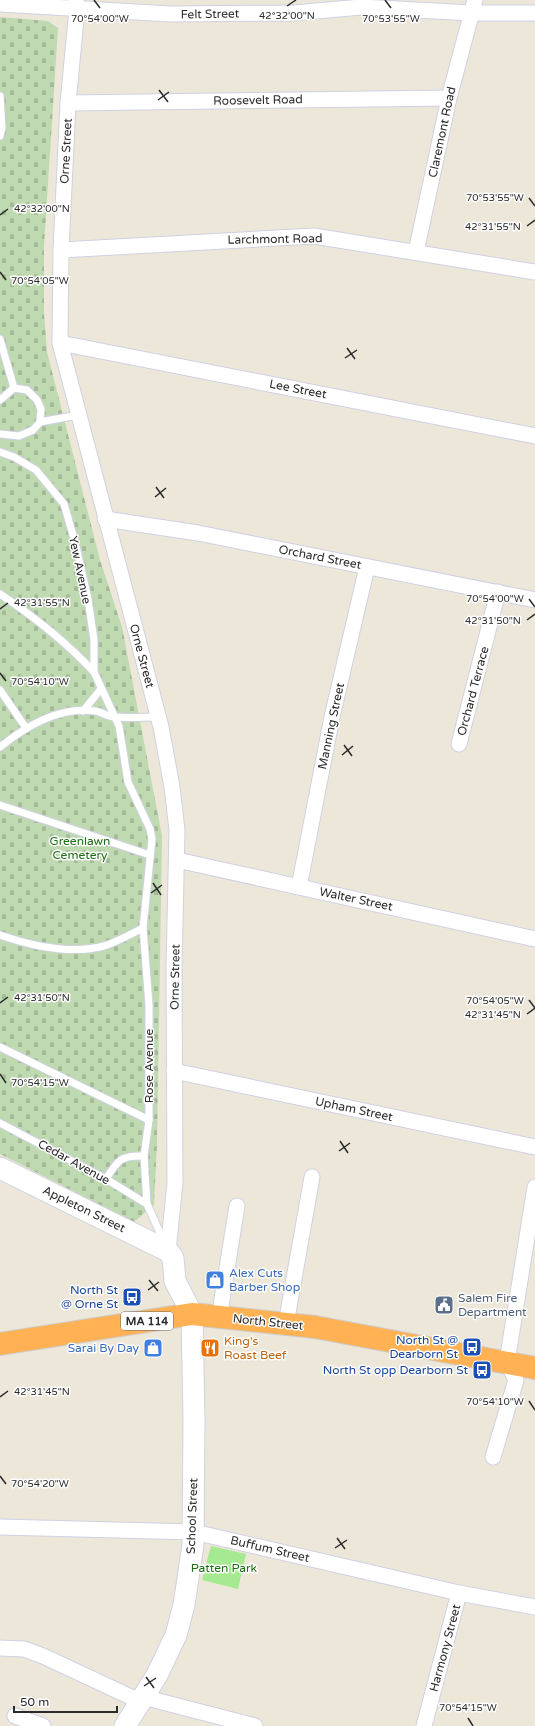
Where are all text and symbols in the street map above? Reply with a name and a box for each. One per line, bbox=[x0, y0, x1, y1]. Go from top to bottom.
street label: Felt Street bbox=[181, 6, 240, 22]
text: 42°32'00"N bbox=[259, 10, 315, 22]
text: 70°54'00"W bbox=[71, 13, 129, 25]
text: 70°53'55"W bbox=[362, 13, 420, 25]
street label: Claremont Road bbox=[426, 85, 458, 179]
street label: Roosevelt Road bbox=[213, 92, 303, 108]
street label: Orne Street bbox=[57, 117, 75, 184]
text: 70°53'55"W bbox=[466, 192, 524, 204]
text: 42°32'00"N bbox=[14, 203, 70, 215]
text: 42°31'55"N bbox=[465, 221, 521, 233]
street label: Larchmont Road bbox=[227, 231, 323, 247]
text: 70°54'05"W bbox=[11, 275, 69, 287]
street label: Lee Street bbox=[268, 377, 328, 401]
street label: Yew Avenue bbox=[66, 535, 94, 605]
street label: Orchard Street bbox=[277, 542, 363, 572]
text: 70°54'00"W bbox=[466, 593, 524, 605]
text: 42°31'55"N bbox=[14, 597, 70, 609]
text: 42°31'50"N bbox=[465, 615, 521, 627]
street label: Orne Street bbox=[127, 622, 157, 690]
street label: Orchard Terrace bbox=[454, 645, 492, 737]
text: 70°54'10"W bbox=[11, 676, 69, 688]
street label: Manning Street bbox=[315, 681, 347, 771]
park label: Greenlawn Cemetery bbox=[50, 834, 110, 862]
street label: Walter Street bbox=[318, 884, 394, 914]
street label: Orne Street bbox=[167, 944, 183, 1010]
text: 42°31'50"N bbox=[14, 992, 70, 1004]
text: 70°54'05"W bbox=[466, 995, 524, 1007]
text: 42°31'45"N bbox=[465, 1009, 521, 1021]
street label: Rose Avenue bbox=[142, 1029, 156, 1103]
text: 70°54'15"W bbox=[11, 1077, 69, 1089]
street label: Upham Street bbox=[314, 1094, 394, 1124]
street label: Cedar Avenue bbox=[36, 1137, 113, 1188]
street label: Appleton Street bbox=[40, 1183, 128, 1235]
place label: Alex Cuts Barber Shop bbox=[229, 1266, 300, 1294]
shop icon: Alex Cuts Barber Shop bbox=[204, 1269, 226, 1291]
place label: North St @ Orne St bbox=[61, 1283, 118, 1311]
bus stop icon: North St @ Orne St bbox=[121, 1286, 143, 1308]
place label: Salem Fire Department bbox=[458, 1291, 527, 1319]
public building icon: Salem Fire Department bbox=[433, 1294, 455, 1316]
street label: North Street bbox=[232, 1311, 304, 1333]
road number: MA 114 bbox=[121, 1312, 173, 1330]
place label: North St @ Dearborn St bbox=[389, 1333, 458, 1361]
place label: King's Roast Beef bbox=[224, 1334, 287, 1362]
bus stop icon: North St @ Dearborn St bbox=[461, 1336, 483, 1358]
shop icon: Sarai By Day bbox=[142, 1337, 164, 1359]
restaurant icon: King's Roast Beef bbox=[199, 1337, 221, 1359]
place label: Sarai By Day bbox=[68, 1341, 140, 1355]
bus stop icon: North St opp Dearborn St bbox=[471, 1359, 493, 1381]
place label: North St opp Dearborn St bbox=[323, 1363, 468, 1377]
text: 42°31'45"N bbox=[14, 1386, 70, 1398]
text: 70°54'10"W bbox=[466, 1396, 524, 1408]
street label: School Street bbox=[184, 1477, 200, 1554]
text: 70°54'20"W bbox=[11, 1478, 69, 1490]
street label: Buffum Street bbox=[229, 1533, 311, 1565]
park label: Patten Park bbox=[191, 1561, 258, 1575]
street label: Harmony Street bbox=[427, 1602, 463, 1693]
scale bar bbox=[14, 1688, 117, 1714]
text: 50 m bbox=[20, 1695, 49, 1709]
text: 70°54'15"W bbox=[439, 1702, 497, 1714]

